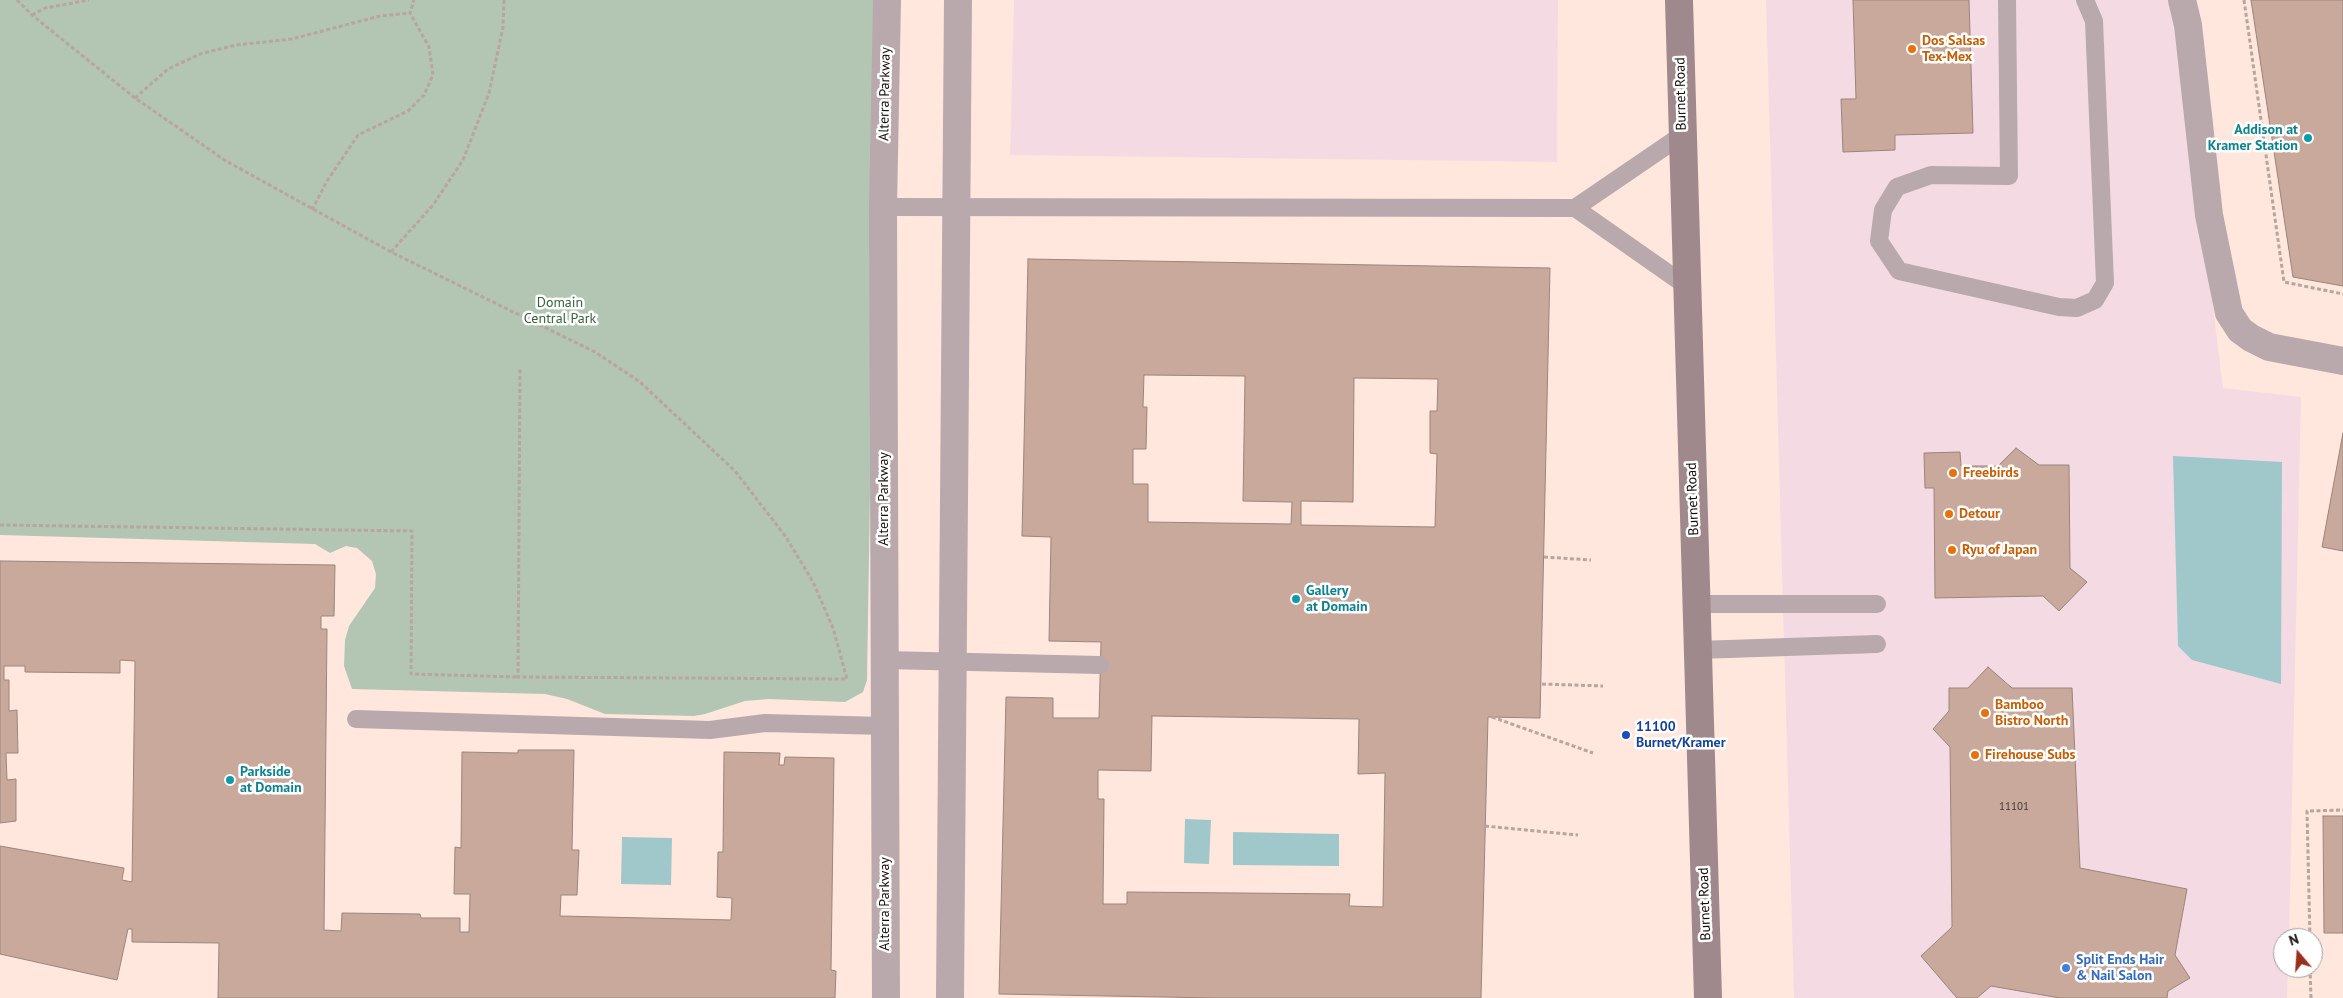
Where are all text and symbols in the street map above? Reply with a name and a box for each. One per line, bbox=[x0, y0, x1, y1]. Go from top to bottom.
place label: Dos Salsas Tex-Mex bbox=[1922, 33, 1985, 65]
marker: Dos Salsas Tex-Mex bbox=[1906, 43, 1918, 55]
street label: Alterra Parkway bbox=[876, 47, 894, 141]
street label: Burnet Road bbox=[1672, 57, 1690, 131]
place label: Addison at Kramer Station bbox=[2208, 122, 2298, 154]
marker: Addison at Kramer Station bbox=[2302, 132, 2314, 144]
park label: Domain Central Park bbox=[524, 295, 596, 328]
street label: Alterra Parkway bbox=[876, 452, 892, 546]
street label: Burnet Road bbox=[1683, 462, 1703, 536]
place label: Freebirds bbox=[1963, 465, 2019, 481]
marker: Freebirds bbox=[1947, 467, 1959, 479]
place label: Detour bbox=[1959, 506, 2000, 522]
marker: Detour bbox=[1943, 508, 1955, 520]
place label: Ryu of Japan bbox=[1962, 542, 2037, 558]
marker: Ryu of Japan bbox=[1946, 544, 1958, 556]
place label: Gallery at Domain bbox=[1306, 583, 1368, 616]
marker: Gallery at Domain bbox=[1290, 593, 1302, 605]
place label: Bamboo Bistro North bbox=[1995, 697, 2068, 730]
marker: Bamboo Bistro North bbox=[1979, 707, 1991, 719]
place label: 11100 Burnet/Kramer bbox=[1636, 719, 1726, 752]
marker: 11100 Burnet/Kramer bbox=[1620, 729, 1632, 741]
place label: Firehouse Subs bbox=[1985, 747, 2076, 763]
marker: Firehouse Subs bbox=[1969, 749, 1981, 761]
place label: Parkside at Domain bbox=[240, 764, 302, 796]
marker: Parkside at Domain bbox=[224, 774, 236, 786]
house number: 11101 bbox=[1999, 800, 2029, 814]
street label: Alterra Parkway bbox=[877, 857, 893, 951]
street label: Burnet Road bbox=[1695, 867, 1715, 941]
north arrow bbox=[2273, 928, 2323, 978]
text: N bbox=[2287, 930, 2301, 950]
place label: Split Ends Hair & Nail Salon bbox=[2076, 952, 2164, 984]
marker: Split Ends Hair & Nail Salon bbox=[2060, 962, 2072, 974]

